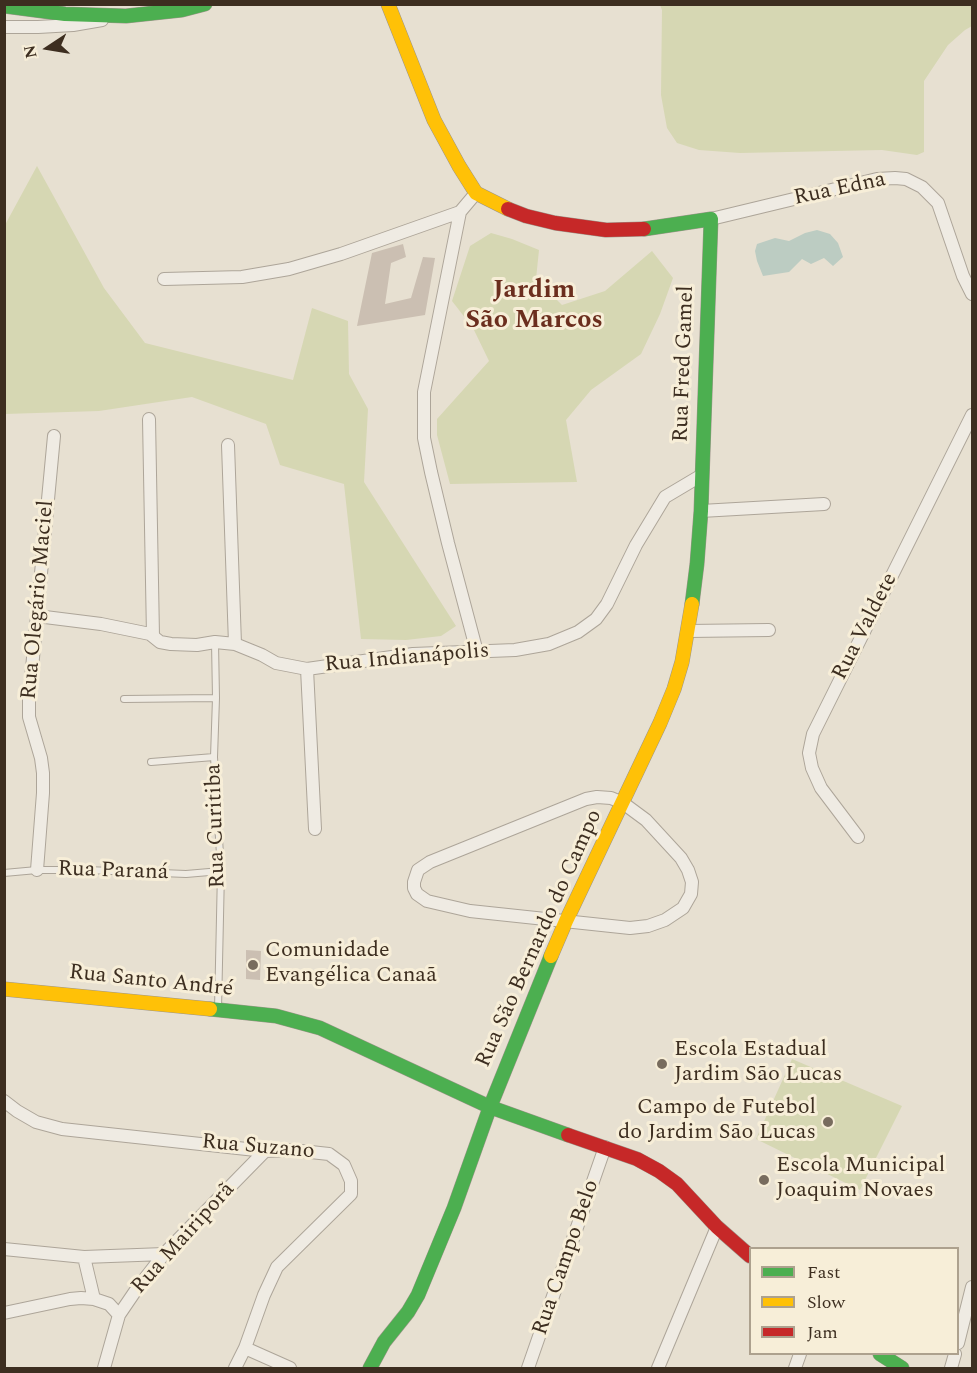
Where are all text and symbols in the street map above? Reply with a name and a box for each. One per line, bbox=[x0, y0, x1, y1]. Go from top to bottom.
north arrow bbox=[18, 18, 78, 78]
text: N bbox=[17, 43, 43, 61]
street label: Rua Edna bbox=[792, 167, 888, 213]
district label: Jardim São Marcos bbox=[465, 276, 603, 338]
street label: Rua Fred Gamel bbox=[669, 285, 701, 443]
street label: Rua Olegário Maciel bbox=[17, 499, 61, 701]
street label: Rua Valdete bbox=[828, 569, 904, 685]
street label: Rua Indianápolis bbox=[324, 639, 490, 679]
street label: Rua Curitiba bbox=[202, 763, 232, 889]
street label: Rua São Bernardo do Campo bbox=[471, 806, 609, 1072]
street label: Rua Paraná bbox=[57, 857, 169, 887]
place label: Comunidade Evangélica Canaã bbox=[265, 939, 437, 990]
marker: Comunidade Evangélica Canaã bbox=[246, 958, 260, 972]
street label: Rua Santo André bbox=[68, 960, 234, 1004]
place label: Escola Estadual Jardim São Lucas bbox=[674, 1038, 842, 1090]
marker: Escola Estadual Jardim São Lucas bbox=[655, 1057, 669, 1071]
place label: Campo de Futebol do Jardim São Lucas bbox=[618, 1096, 816, 1148]
marker: Campo de Futebol do Jardim São Lucas bbox=[821, 1115, 835, 1129]
street label: Rua Suzano bbox=[200, 1130, 316, 1166]
place label: Escola Municipal Joaquim Novaes bbox=[776, 1154, 945, 1206]
marker: Escola Municipal Joaquim Novaes bbox=[757, 1173, 771, 1187]
street label: Rua Campo Belo bbox=[528, 1177, 606, 1339]
street label: Rua Mairiporã bbox=[127, 1178, 241, 1300]
legend bbox=[749, 1247, 959, 1355]
text: Fast bbox=[807, 1259, 840, 1286]
text: Slow bbox=[807, 1289, 845, 1316]
text: Jam bbox=[807, 1319, 838, 1346]

